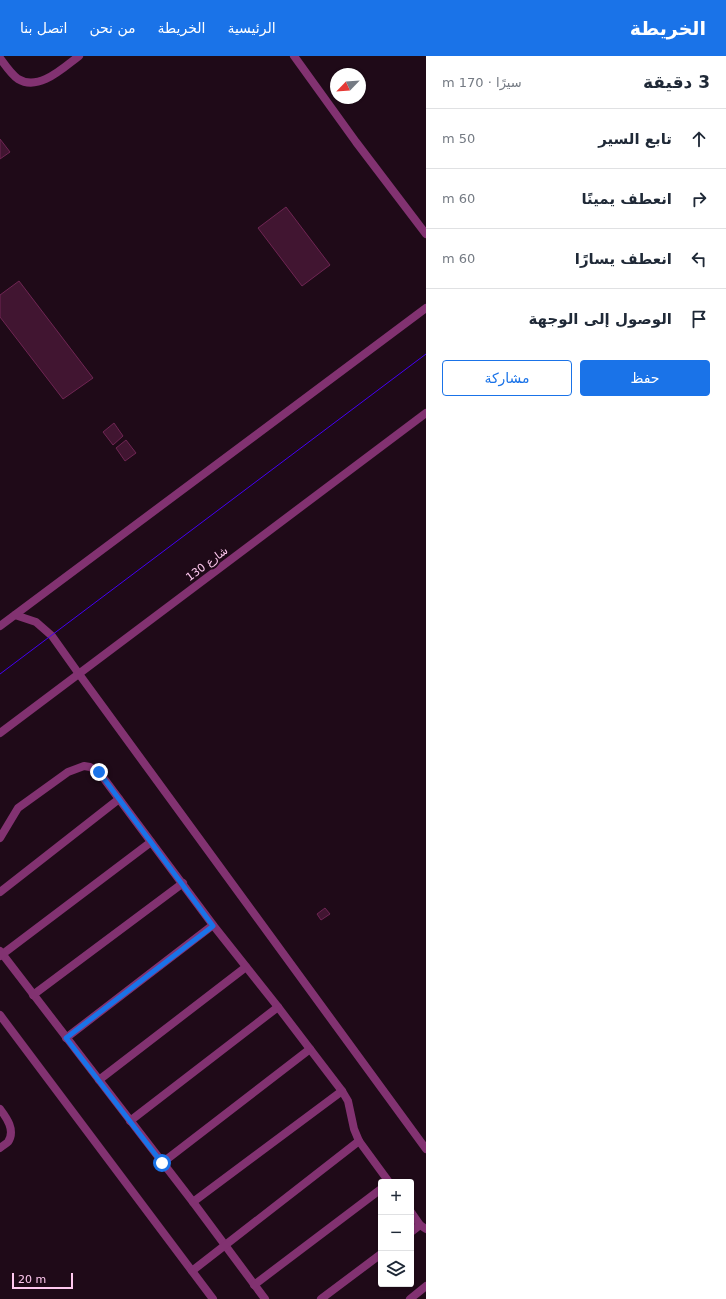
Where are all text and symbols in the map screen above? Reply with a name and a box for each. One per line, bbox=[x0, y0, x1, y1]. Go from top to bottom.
text: الخريطة bbox=[630, 17, 706, 39]
text: اتصل بنا bbox=[20, 20, 67, 36]
text: من نحن bbox=[89, 20, 136, 36]
text: الخريطة bbox=[158, 20, 205, 36]
text: الرئيسية bbox=[227, 20, 276, 36]
north arrow bbox=[330, 68, 366, 104]
text: 3 دقيقة bbox=[643, 72, 710, 92]
text: سيرًا · 170 m bbox=[442, 75, 522, 90]
icon: ahead bbox=[688, 128, 710, 150]
text: تابع السير bbox=[598, 130, 672, 148]
text: 50 m bbox=[442, 131, 475, 146]
icon: right bbox=[688, 188, 710, 210]
text: انعطف يمينًا bbox=[581, 190, 672, 208]
text: 60 m bbox=[442, 191, 475, 206]
icon: left bbox=[688, 248, 710, 270]
text: انعطف يسارًا bbox=[575, 250, 672, 268]
text: 60 m bbox=[442, 251, 475, 266]
icon: arrive bbox=[688, 308, 710, 330]
text: الوصول إلى الوجهة bbox=[529, 310, 672, 328]
button: مشاركة bbox=[442, 360, 572, 396]
button: حفظ bbox=[580, 360, 710, 396]
street label: شارع 130 bbox=[184, 544, 230, 584]
route end bbox=[90, 763, 108, 781]
route start bbox=[153, 1154, 171, 1172]
map controls bbox=[378, 1179, 414, 1287]
button: + bbox=[378, 1179, 414, 1215]
button: − bbox=[378, 1215, 414, 1251]
button: layers bbox=[378, 1251, 414, 1287]
scale bar bbox=[12, 1271, 73, 1290]
text: 20 m bbox=[18, 1273, 46, 1286]

